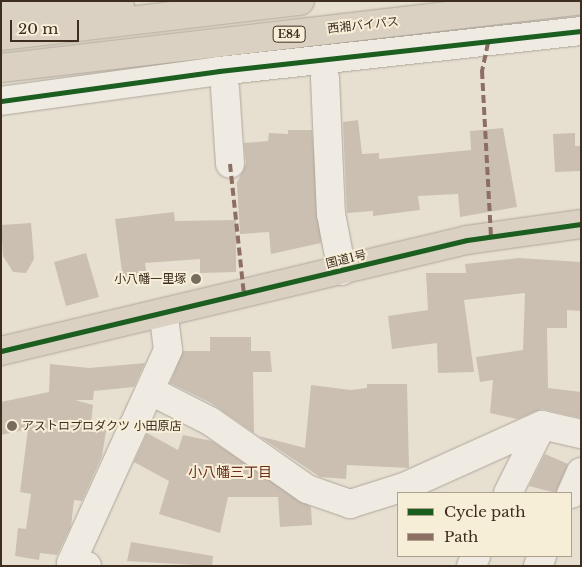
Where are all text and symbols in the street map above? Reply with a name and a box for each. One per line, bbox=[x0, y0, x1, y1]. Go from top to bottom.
scale bar bbox=[12, 10, 81, 42]
street label: 西湘バイパス bbox=[326, 14, 400, 36]
text: 20 m bbox=[18, 19, 58, 38]
road number: E84 bbox=[272, 26, 306, 42]
street label: 国道1号 bbox=[324, 247, 368, 271]
place label: 小八幡一里塚 bbox=[114, 272, 186, 286]
marker: 小八幡一里塚 bbox=[190, 273, 202, 285]
place label: アストロプロダクツ 小田原店 bbox=[22, 419, 181, 433]
marker: アストロプロダクツ 小田原店 bbox=[6, 420, 18, 432]
district label: 小八幡三丁目 bbox=[188, 464, 272, 480]
legend bbox=[397, 492, 572, 557]
text: Cycle path bbox=[444, 502, 526, 521]
text: Path bbox=[444, 527, 478, 546]

